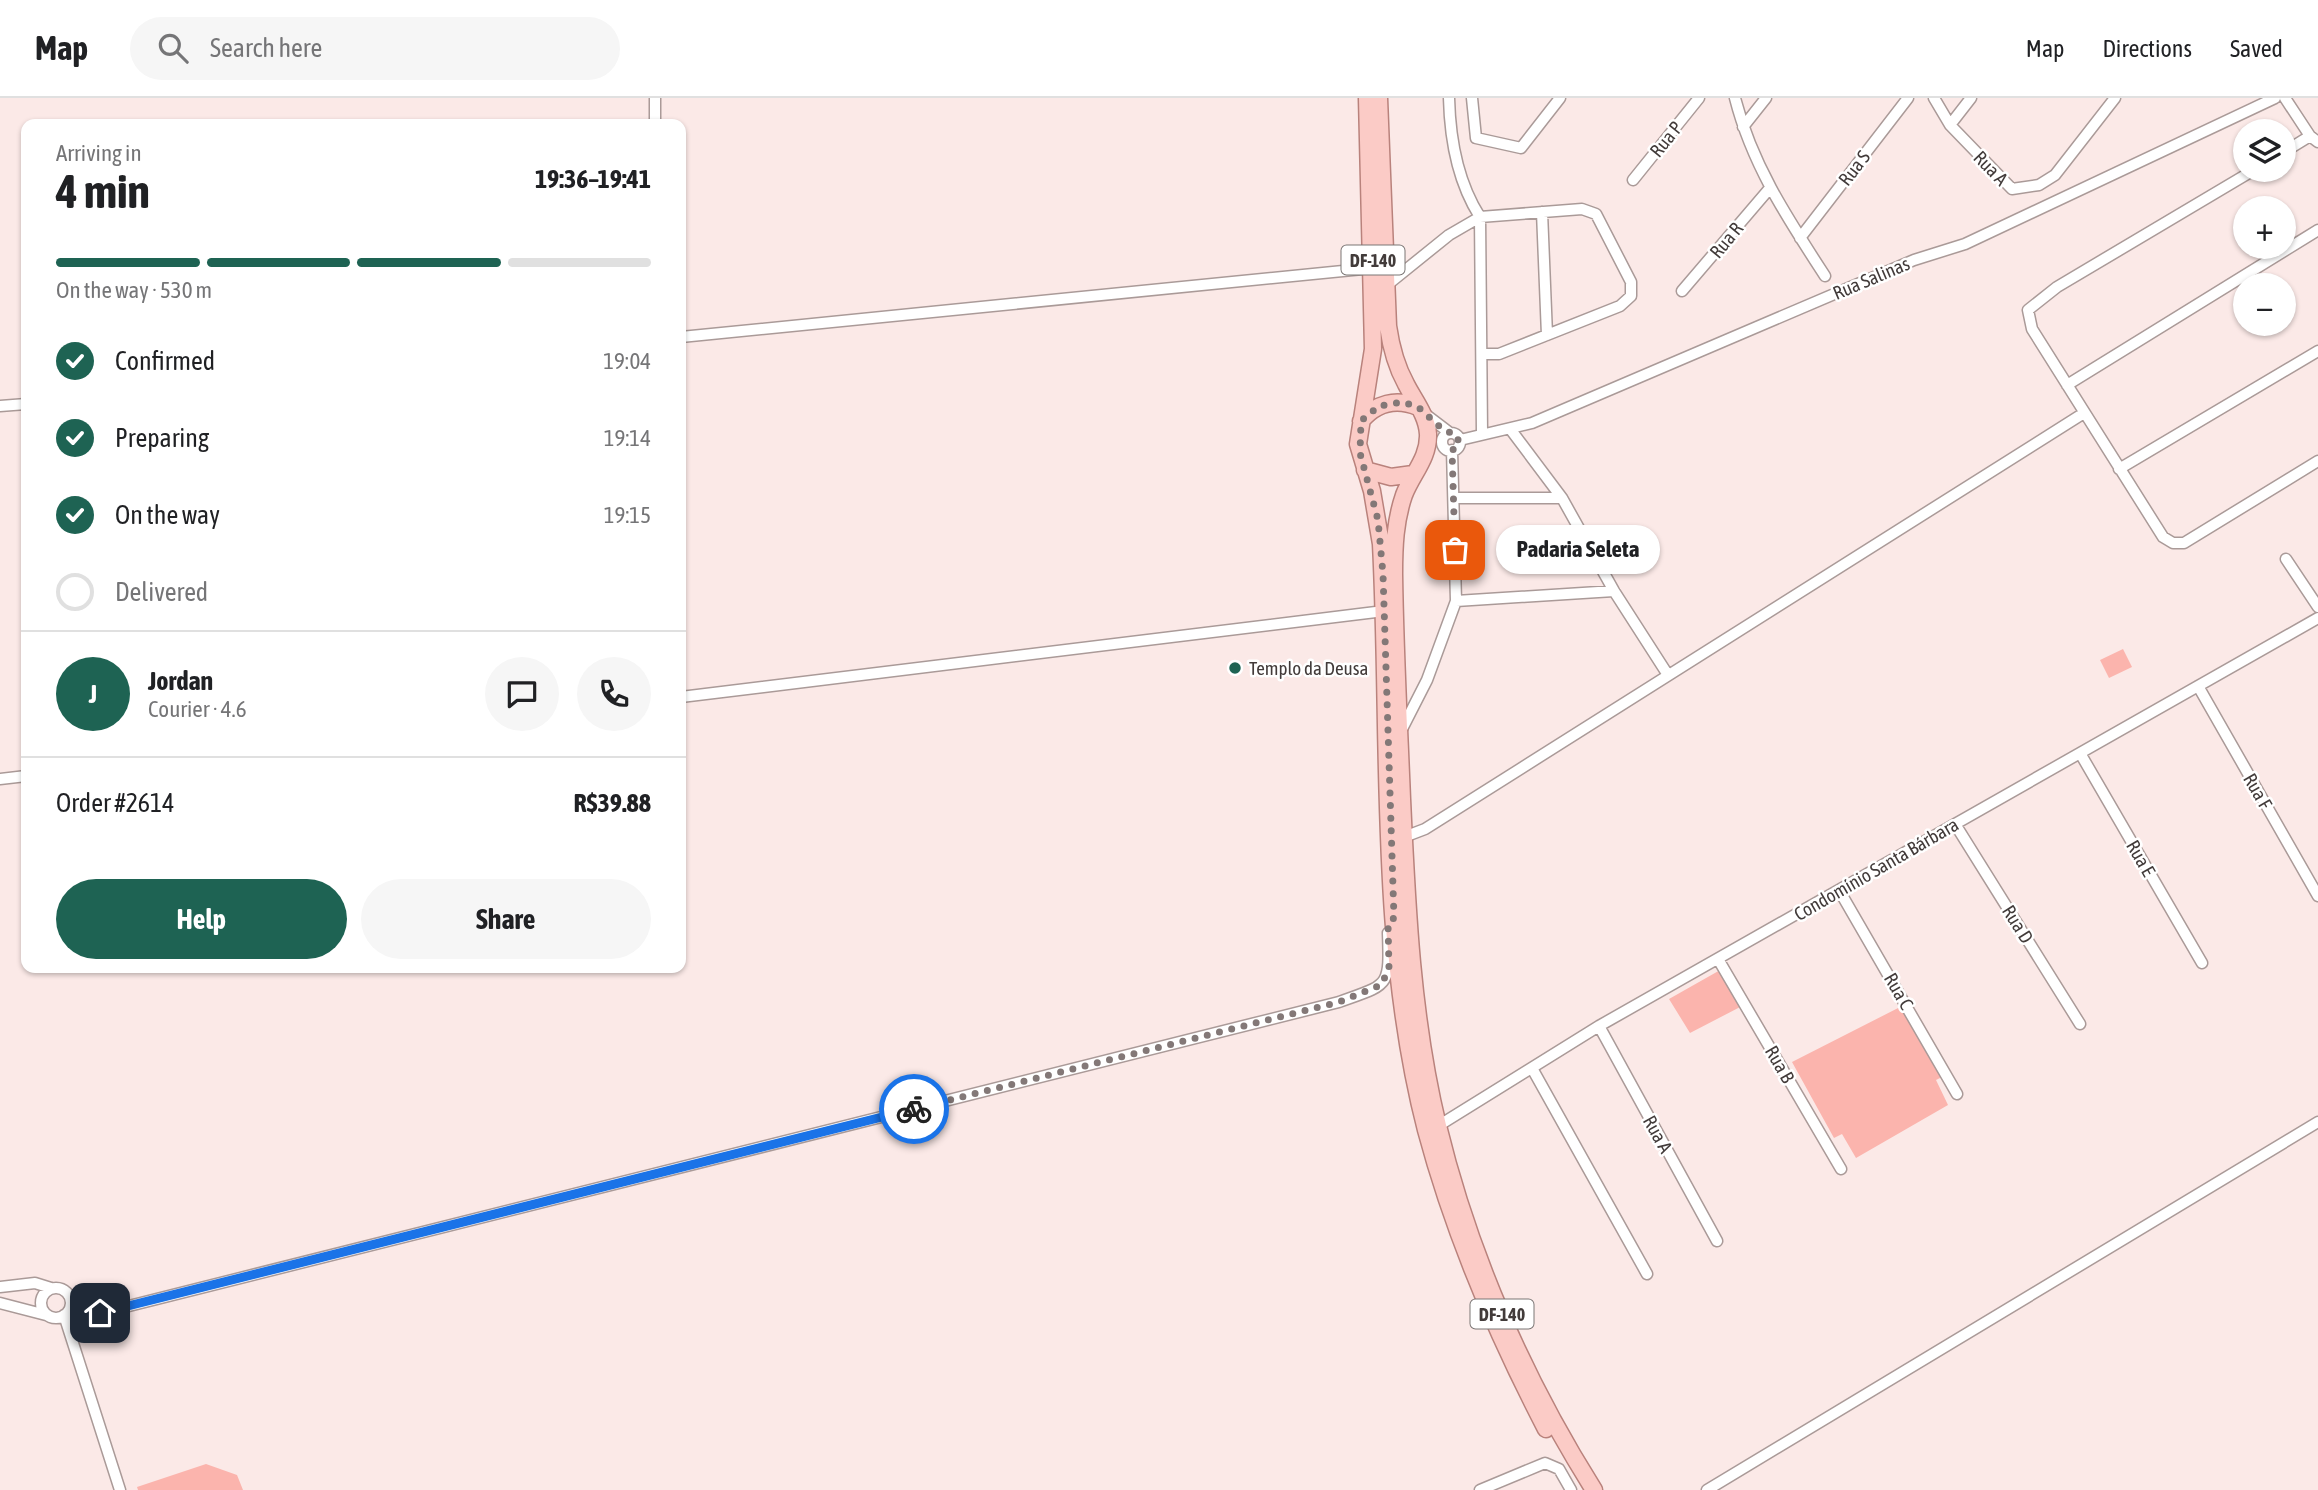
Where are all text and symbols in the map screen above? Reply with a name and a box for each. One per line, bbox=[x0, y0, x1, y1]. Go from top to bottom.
search box bbox=[130, 17, 620, 80]
text: Map bbox=[35, 29, 88, 67]
icon: search bbox=[154, 29, 192, 67]
text: Search here bbox=[210, 33, 322, 63]
text: Map bbox=[2026, 35, 2064, 62]
text: Directions bbox=[2102, 35, 2192, 62]
text: Saved bbox=[2230, 35, 2283, 62]
street label: Rua P bbox=[1645, 117, 1687, 161]
map controls bbox=[2233, 119, 2296, 336]
button: layers bbox=[2233, 119, 2296, 182]
text: Arriving in bbox=[56, 140, 142, 166]
street label: Rua S bbox=[1834, 146, 1874, 190]
street label: Rua A bbox=[1969, 146, 2013, 190]
text: 19:36–19:41 bbox=[535, 164, 651, 194]
text: 4 min bbox=[56, 165, 150, 218]
button: + bbox=[2233, 196, 2296, 259]
street label: Rua R bbox=[1705, 217, 1747, 262]
road number: DF-140 bbox=[1342, 246, 1404, 274]
street label: Rua Salinas bbox=[1829, 252, 1913, 304]
button: − bbox=[2233, 273, 2296, 336]
text: On the way · 530 m bbox=[56, 277, 212, 303]
icon: check bbox=[56, 342, 94, 380]
text: Confirmed bbox=[115, 346, 215, 376]
text: 19:04 bbox=[603, 348, 651, 374]
icon: check bbox=[56, 419, 94, 457]
text: Preparing bbox=[115, 423, 209, 453]
text: 19:14 bbox=[604, 425, 651, 451]
icon: check bbox=[56, 496, 94, 534]
text: On the way bbox=[115, 500, 220, 530]
text: 19:15 bbox=[604, 502, 651, 528]
pin bbox=[1425, 520, 1485, 580]
callout: Padaria Seleta bbox=[1497, 526, 1662, 574]
icon: bag bbox=[1436, 531, 1474, 569]
text: Padaria Seleta bbox=[1517, 536, 1639, 562]
text: Delivered bbox=[115, 577, 208, 607]
button: chat bbox=[485, 657, 559, 731]
button: phone bbox=[577, 657, 651, 731]
place label: Templo da Deusa bbox=[1249, 657, 1368, 679]
marker: Templo da Deusa bbox=[1227, 660, 1243, 676]
text: Jordan bbox=[148, 666, 213, 696]
text: J bbox=[89, 679, 97, 709]
text: Courier · 4.6 bbox=[148, 696, 247, 722]
street label: Rua F bbox=[2239, 769, 2277, 813]
text: Order #2614 bbox=[56, 788, 175, 818]
text: R$39.88 bbox=[574, 788, 651, 818]
street label: Condomínio Santa Bárbara bbox=[1790, 813, 1962, 925]
street label: Rua E bbox=[2122, 836, 2160, 880]
button: Help bbox=[56, 879, 347, 959]
button: Share bbox=[361, 879, 651, 959]
street label: Rua D bbox=[1998, 901, 2038, 947]
street label: Rua C bbox=[1880, 969, 1918, 1014]
street label: Rua B bbox=[1761, 1042, 1799, 1086]
courier bbox=[879, 1074, 949, 1144]
icon: bike bbox=[895, 1090, 933, 1128]
street label: Rua A bbox=[1639, 1111, 1678, 1157]
pin bbox=[70, 1283, 130, 1343]
icon: home bbox=[81, 1294, 119, 1332]
road number: DF-140 bbox=[1470, 1300, 1534, 1329]

